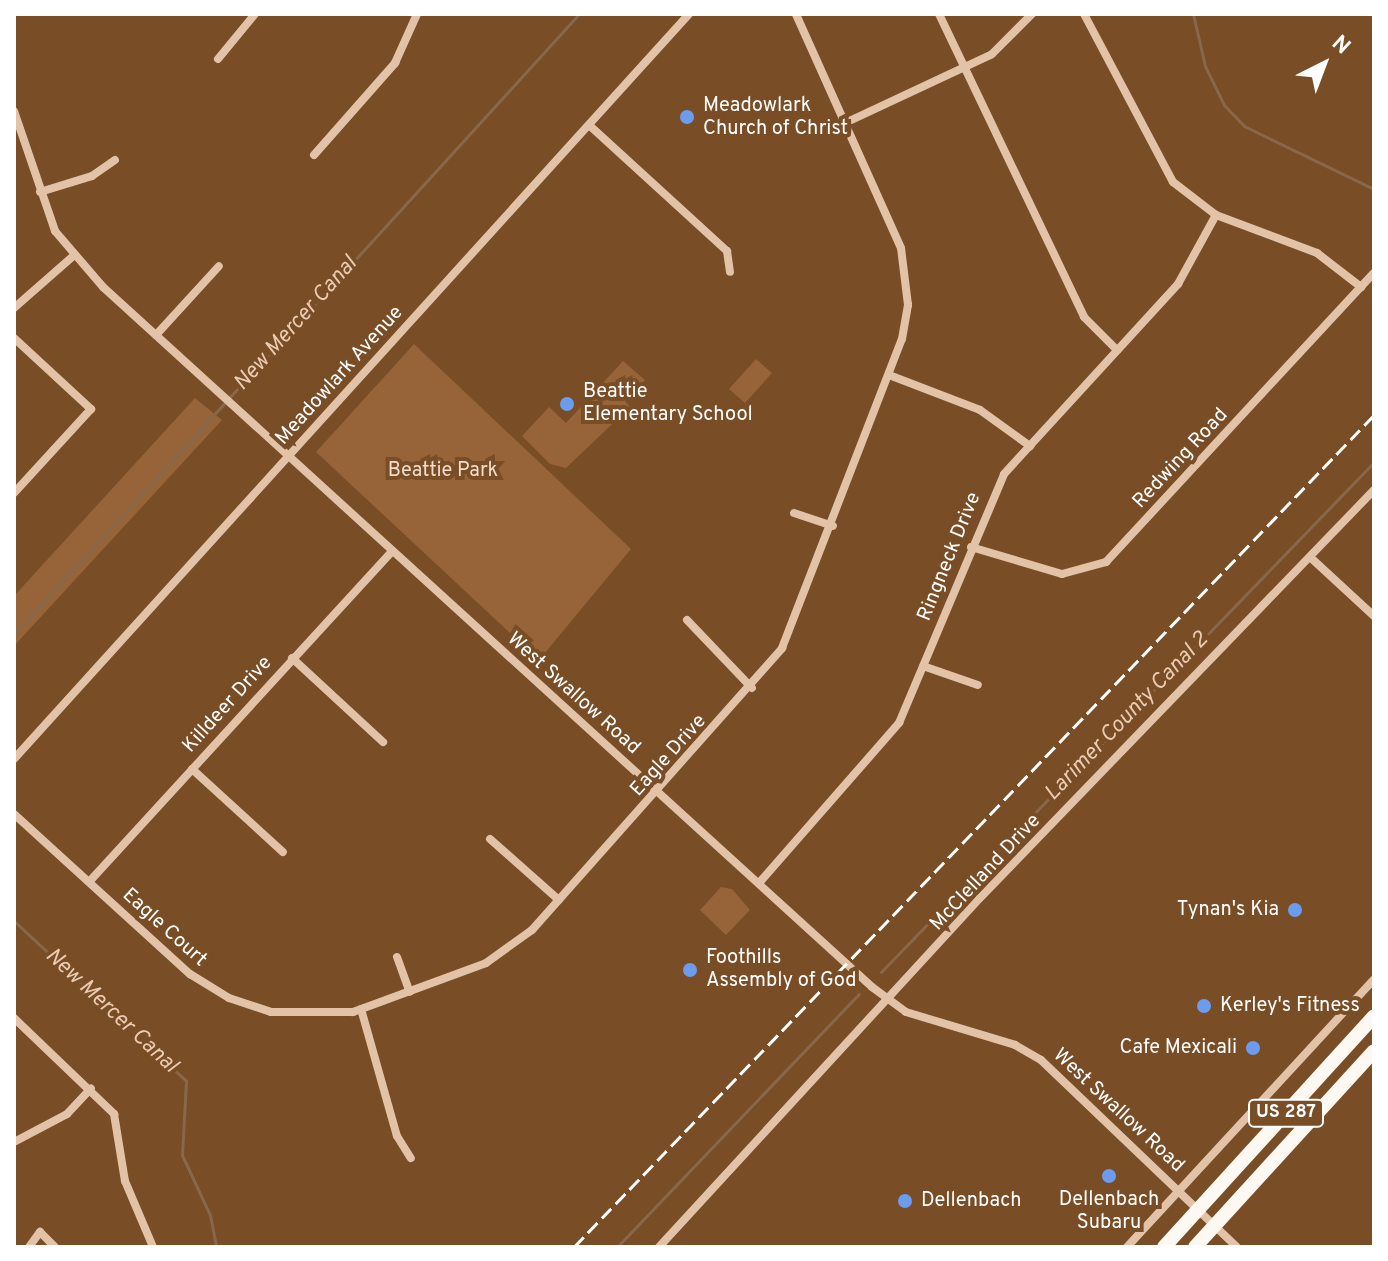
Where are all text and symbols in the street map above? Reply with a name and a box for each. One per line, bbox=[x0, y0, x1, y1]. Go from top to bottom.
north arrow bbox=[1284, 24, 1364, 104]
text: N bbox=[1325, 30, 1355, 61]
place label: Meadowlark Church of Christ bbox=[703, 94, 848, 141]
marker: Meadowlark Church of Christ bbox=[678, 108, 696, 126]
water label: New Mercer Canal bbox=[229, 251, 363, 397]
street label: Meadowlark Avenue bbox=[271, 301, 409, 451]
place label: Beattie Elementary School bbox=[583, 380, 753, 427]
marker: Beattie Elementary School bbox=[558, 395, 576, 413]
street label: Redwing Road bbox=[1128, 404, 1234, 514]
park label: Beattie Park bbox=[388, 459, 498, 483]
street label: Ringneck Drive bbox=[913, 489, 987, 625]
water label: Larimer County Canal 2 bbox=[1040, 627, 1214, 807]
street label: West Swallow Road bbox=[501, 628, 645, 760]
street label: Killdeer Drive bbox=[178, 652, 278, 758]
street label: Eagle Drive bbox=[626, 710, 712, 802]
street label: McClelland Drive bbox=[926, 810, 1046, 936]
street label: Eagle Court bbox=[117, 884, 211, 972]
place label: Tynan's Kia bbox=[1177, 898, 1279, 922]
marker: Tynan's Kia bbox=[1286, 901, 1304, 919]
water label: New Mercer Canal bbox=[39, 943, 183, 1079]
place label: Foothills Assembly of God bbox=[706, 946, 857, 993]
marker: Foothills Assembly of God bbox=[681, 961, 699, 979]
place label: Kerley's Fitness bbox=[1220, 994, 1360, 1018]
marker: Kerley's Fitness bbox=[1195, 997, 1213, 1015]
place label: Cafe Mexicali bbox=[1120, 1036, 1237, 1060]
marker: Cafe Mexicali bbox=[1244, 1039, 1262, 1057]
street label: West Swallow Road bbox=[1047, 1044, 1189, 1178]
road number: US 287 bbox=[1248, 1099, 1324, 1127]
marker: Dellenbach Subaru bbox=[1100, 1167, 1118, 1185]
place label: Dellenbach Subaru bbox=[1059, 1188, 1159, 1235]
place label: Dellenbach bbox=[921, 1189, 1021, 1213]
marker: Dellenbach bbox=[896, 1192, 914, 1210]

